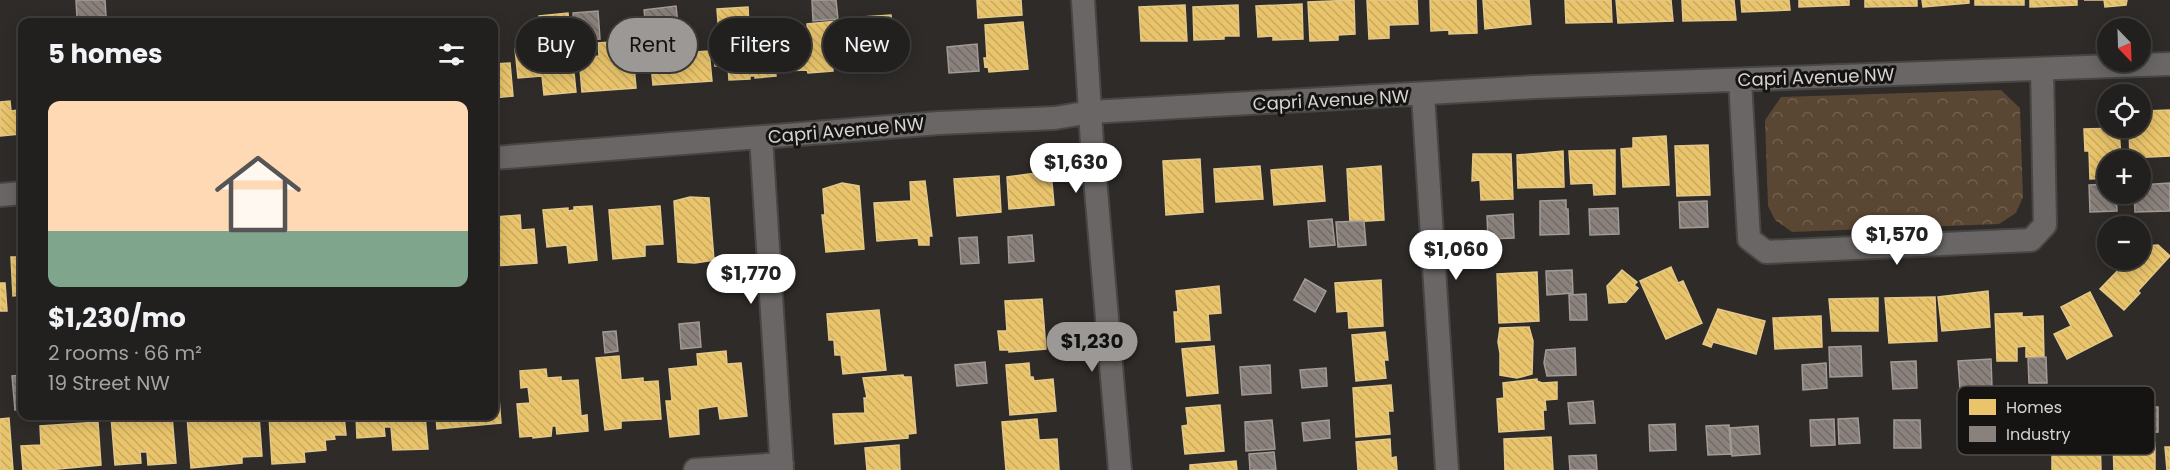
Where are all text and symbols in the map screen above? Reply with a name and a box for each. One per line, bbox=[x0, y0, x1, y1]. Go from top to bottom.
chip: Buy bbox=[516, 18, 596, 72]
chip: Rent bbox=[608, 18, 697, 72]
chip: Filters bbox=[709, 18, 811, 72]
chip: New bbox=[823, 18, 910, 72]
north arrow bbox=[2097, 18, 2151, 72]
map controls bbox=[2097, 18, 2151, 270]
text: 5 homes bbox=[48, 36, 163, 72]
icon: filters bbox=[435, 38, 468, 71]
street label: Capri Avenue NW bbox=[1737, 62, 1895, 92]
street label: Capri Avenue NW bbox=[1252, 83, 1410, 117]
button: locate bbox=[2097, 84, 2151, 138]
street label: Capri Avenue NW bbox=[767, 111, 926, 149]
icon: home bbox=[204, 140, 312, 248]
pin: $1,630 bbox=[1027, 143, 1125, 194]
text: $1,630 bbox=[1044, 148, 1108, 176]
button: + bbox=[2097, 150, 2151, 204]
pin: $1,570 bbox=[1848, 215, 1946, 266]
button: − bbox=[2097, 216, 2151, 270]
text: $1,570 bbox=[1865, 220, 1929, 248]
pin: $1,060 bbox=[1407, 230, 1505, 281]
text: $1,060 bbox=[1423, 235, 1489, 263]
pin: $1,770 bbox=[702, 254, 800, 305]
text: $1,770 bbox=[721, 259, 781, 287]
text: $1,230/mo bbox=[48, 300, 186, 336]
pin: $1,230 bbox=[1043, 322, 1141, 373]
text: $1,230 bbox=[1061, 327, 1123, 355]
text: 2 rooms · 66 m² bbox=[48, 339, 202, 367]
text: 19 Street NW bbox=[48, 369, 170, 397]
legend bbox=[1957, 386, 2155, 455]
text: Homes bbox=[2006, 396, 2062, 419]
text: Industry bbox=[2006, 423, 2070, 446]

